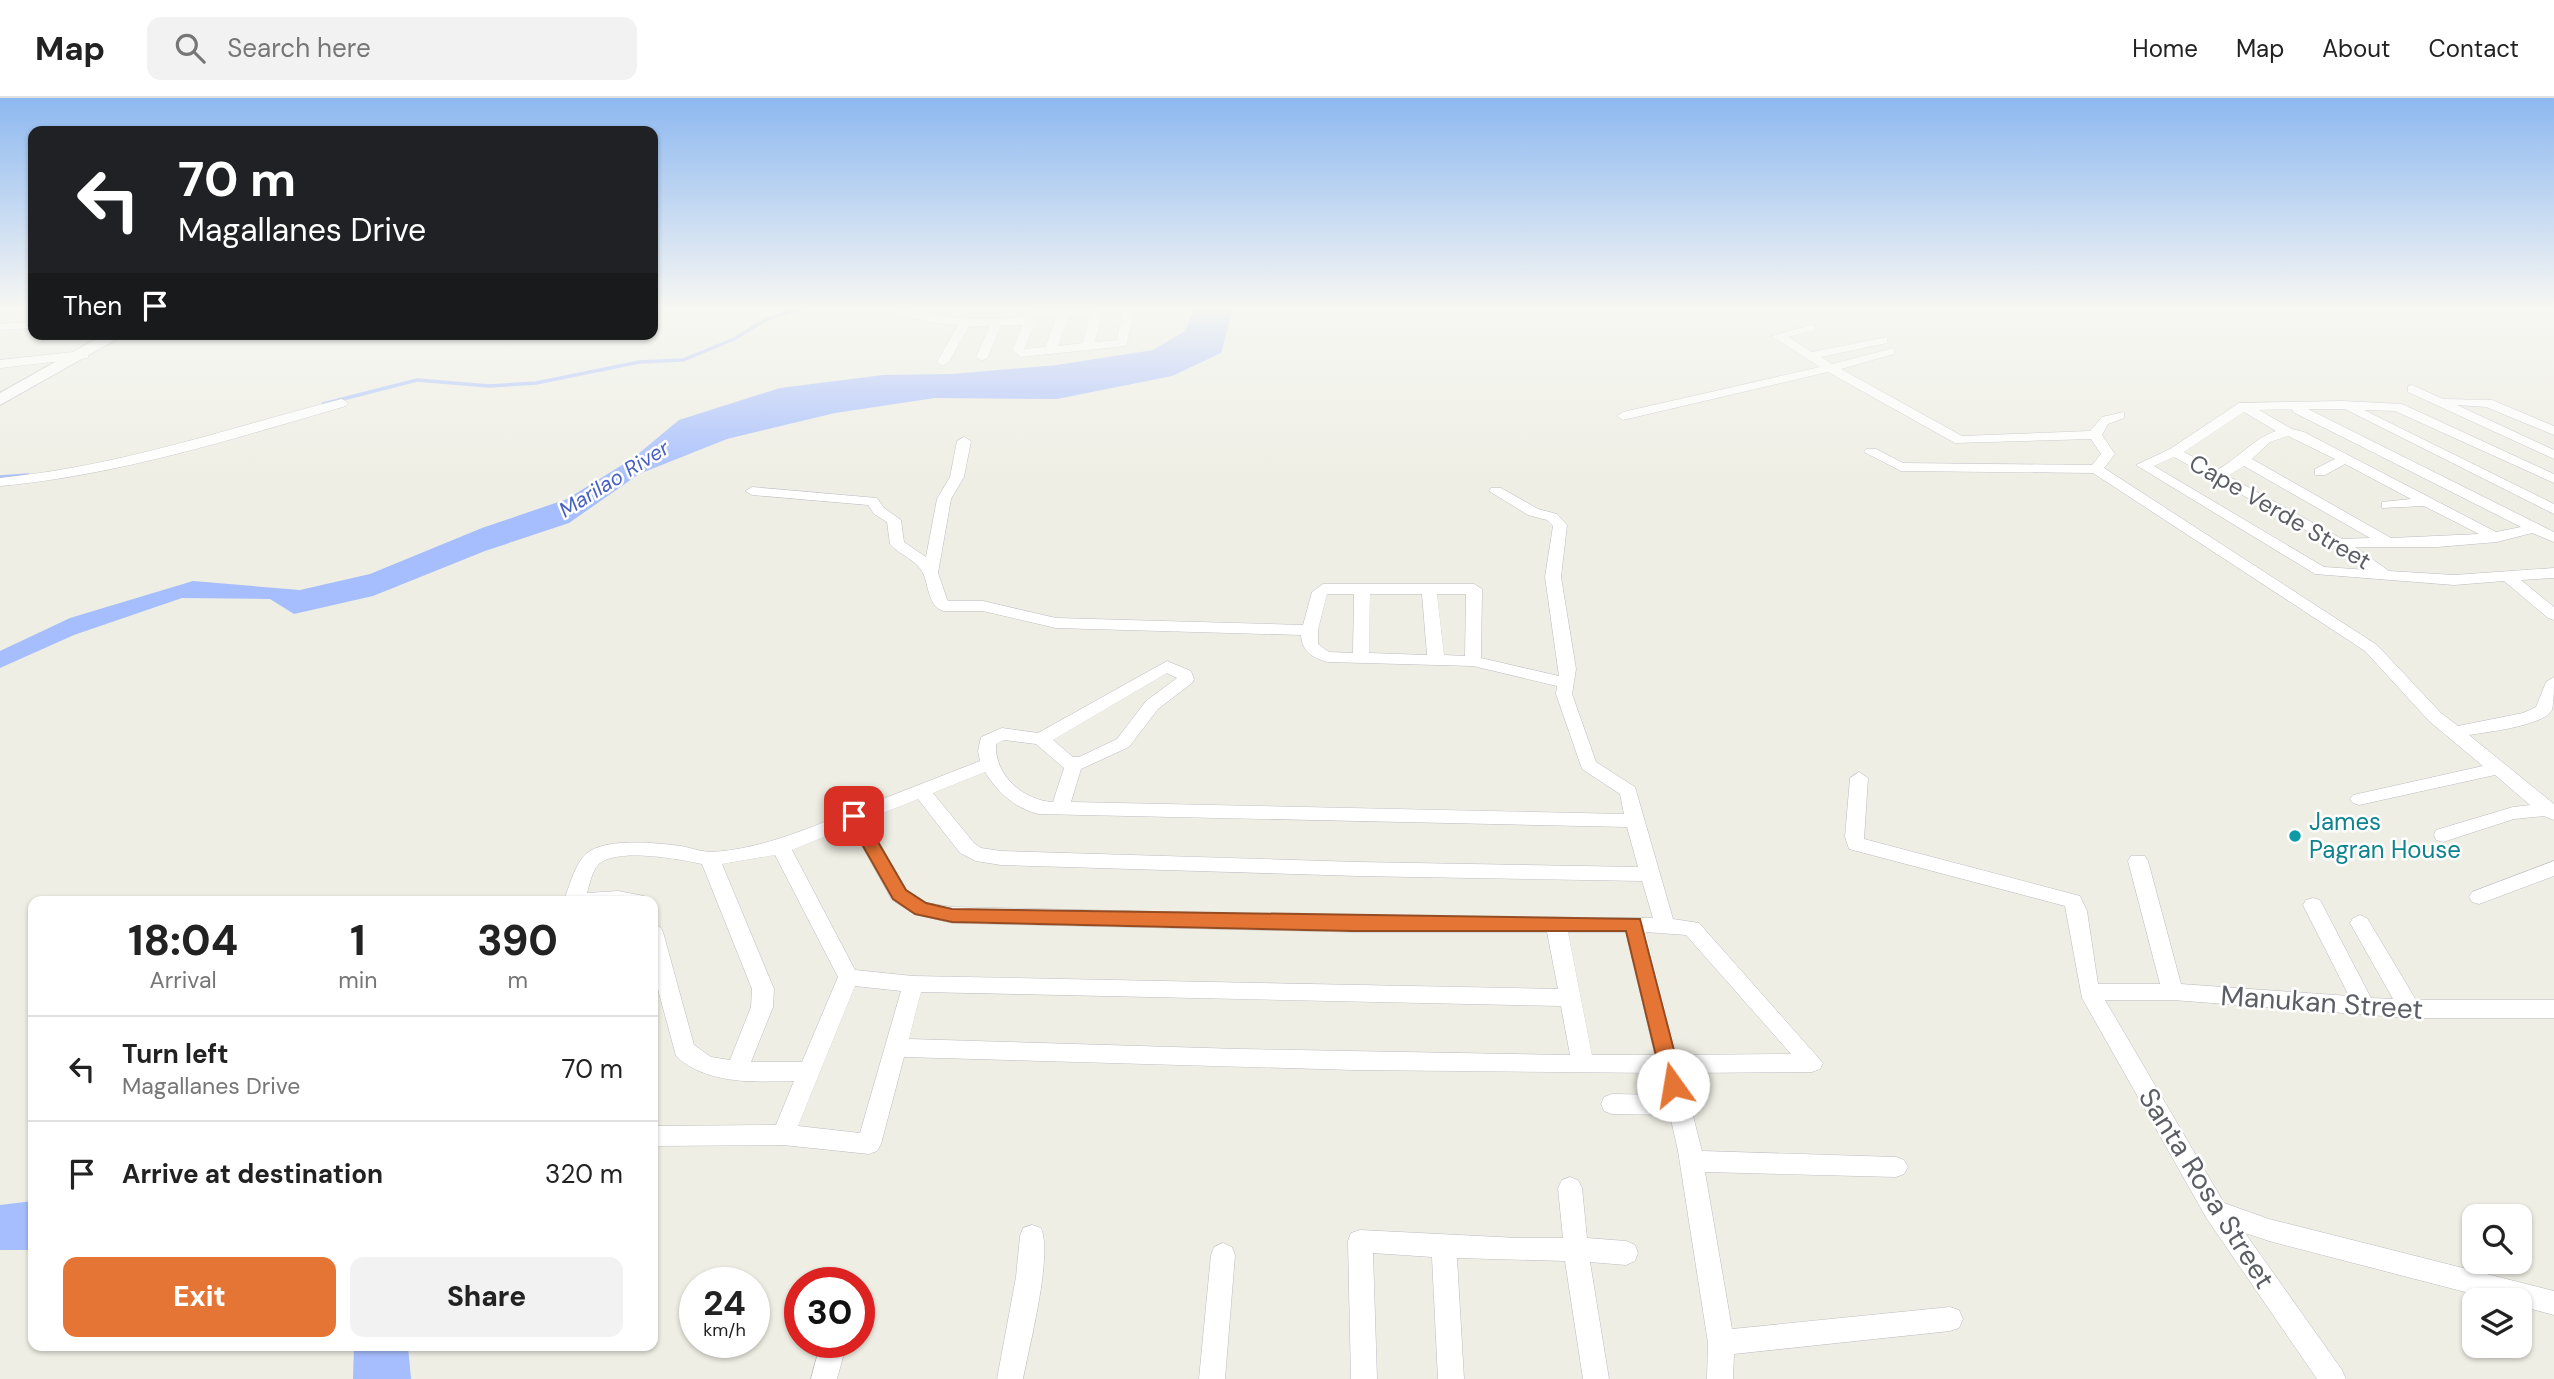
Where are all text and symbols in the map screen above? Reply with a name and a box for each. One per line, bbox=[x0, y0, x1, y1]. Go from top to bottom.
search box bbox=[147, 17, 637, 80]
text: Map bbox=[35, 27, 105, 70]
icon: search bbox=[171, 29, 209, 67]
text: Search here bbox=[227, 31, 371, 65]
text: Home bbox=[2132, 33, 2198, 64]
text: Map bbox=[2236, 33, 2284, 64]
text: About bbox=[2322, 33, 2391, 64]
text: Contact bbox=[2429, 33, 2519, 64]
text: 70 m bbox=[178, 147, 296, 211]
icon: left bbox=[63, 154, 154, 245]
text: Magallanes Drive bbox=[178, 209, 426, 251]
icon: arrive bbox=[136, 287, 174, 325]
text: Then bbox=[63, 289, 122, 323]
water label: Marilao River bbox=[554, 433, 676, 524]
street label: Cape Verde Street bbox=[2184, 447, 2377, 576]
pin bbox=[824, 786, 884, 846]
icon: arrive bbox=[835, 797, 873, 835]
place label: James Pagran House bbox=[2309, 806, 2461, 865]
marker: James Pagran House bbox=[2287, 828, 2303, 844]
text: 18:04 bbox=[128, 913, 238, 968]
text: 1 bbox=[350, 913, 366, 968]
text: 390 bbox=[477, 913, 558, 968]
text: Arrival bbox=[150, 965, 217, 995]
text: min bbox=[338, 965, 377, 995]
text: m bbox=[507, 965, 528, 995]
street label: Manukan Street bbox=[2219, 977, 2425, 1028]
text: Turn left bbox=[122, 1037, 229, 1071]
position arrow bbox=[1636, 1048, 1710, 1122]
icon: left bbox=[63, 1050, 101, 1088]
text: 70 m bbox=[562, 1052, 623, 1086]
text: Magallanes Drive bbox=[122, 1071, 300, 1101]
street label: Santa Rosa Street bbox=[2130, 1081, 2283, 1295]
icon: arrive bbox=[63, 1155, 101, 1193]
text: Arrive at destination bbox=[122, 1157, 383, 1191]
text: 320 m bbox=[545, 1157, 623, 1191]
map controls bbox=[2462, 1204, 2532, 1358]
button: search bbox=[2462, 1204, 2532, 1274]
button: Exit bbox=[63, 1257, 336, 1337]
button: Share bbox=[350, 1257, 623, 1337]
speed limit sign: 30 bbox=[784, 1267, 875, 1358]
text: 24 bbox=[703, 1280, 746, 1326]
button: layers bbox=[2462, 1288, 2532, 1358]
text: km/h bbox=[703, 1318, 746, 1342]

